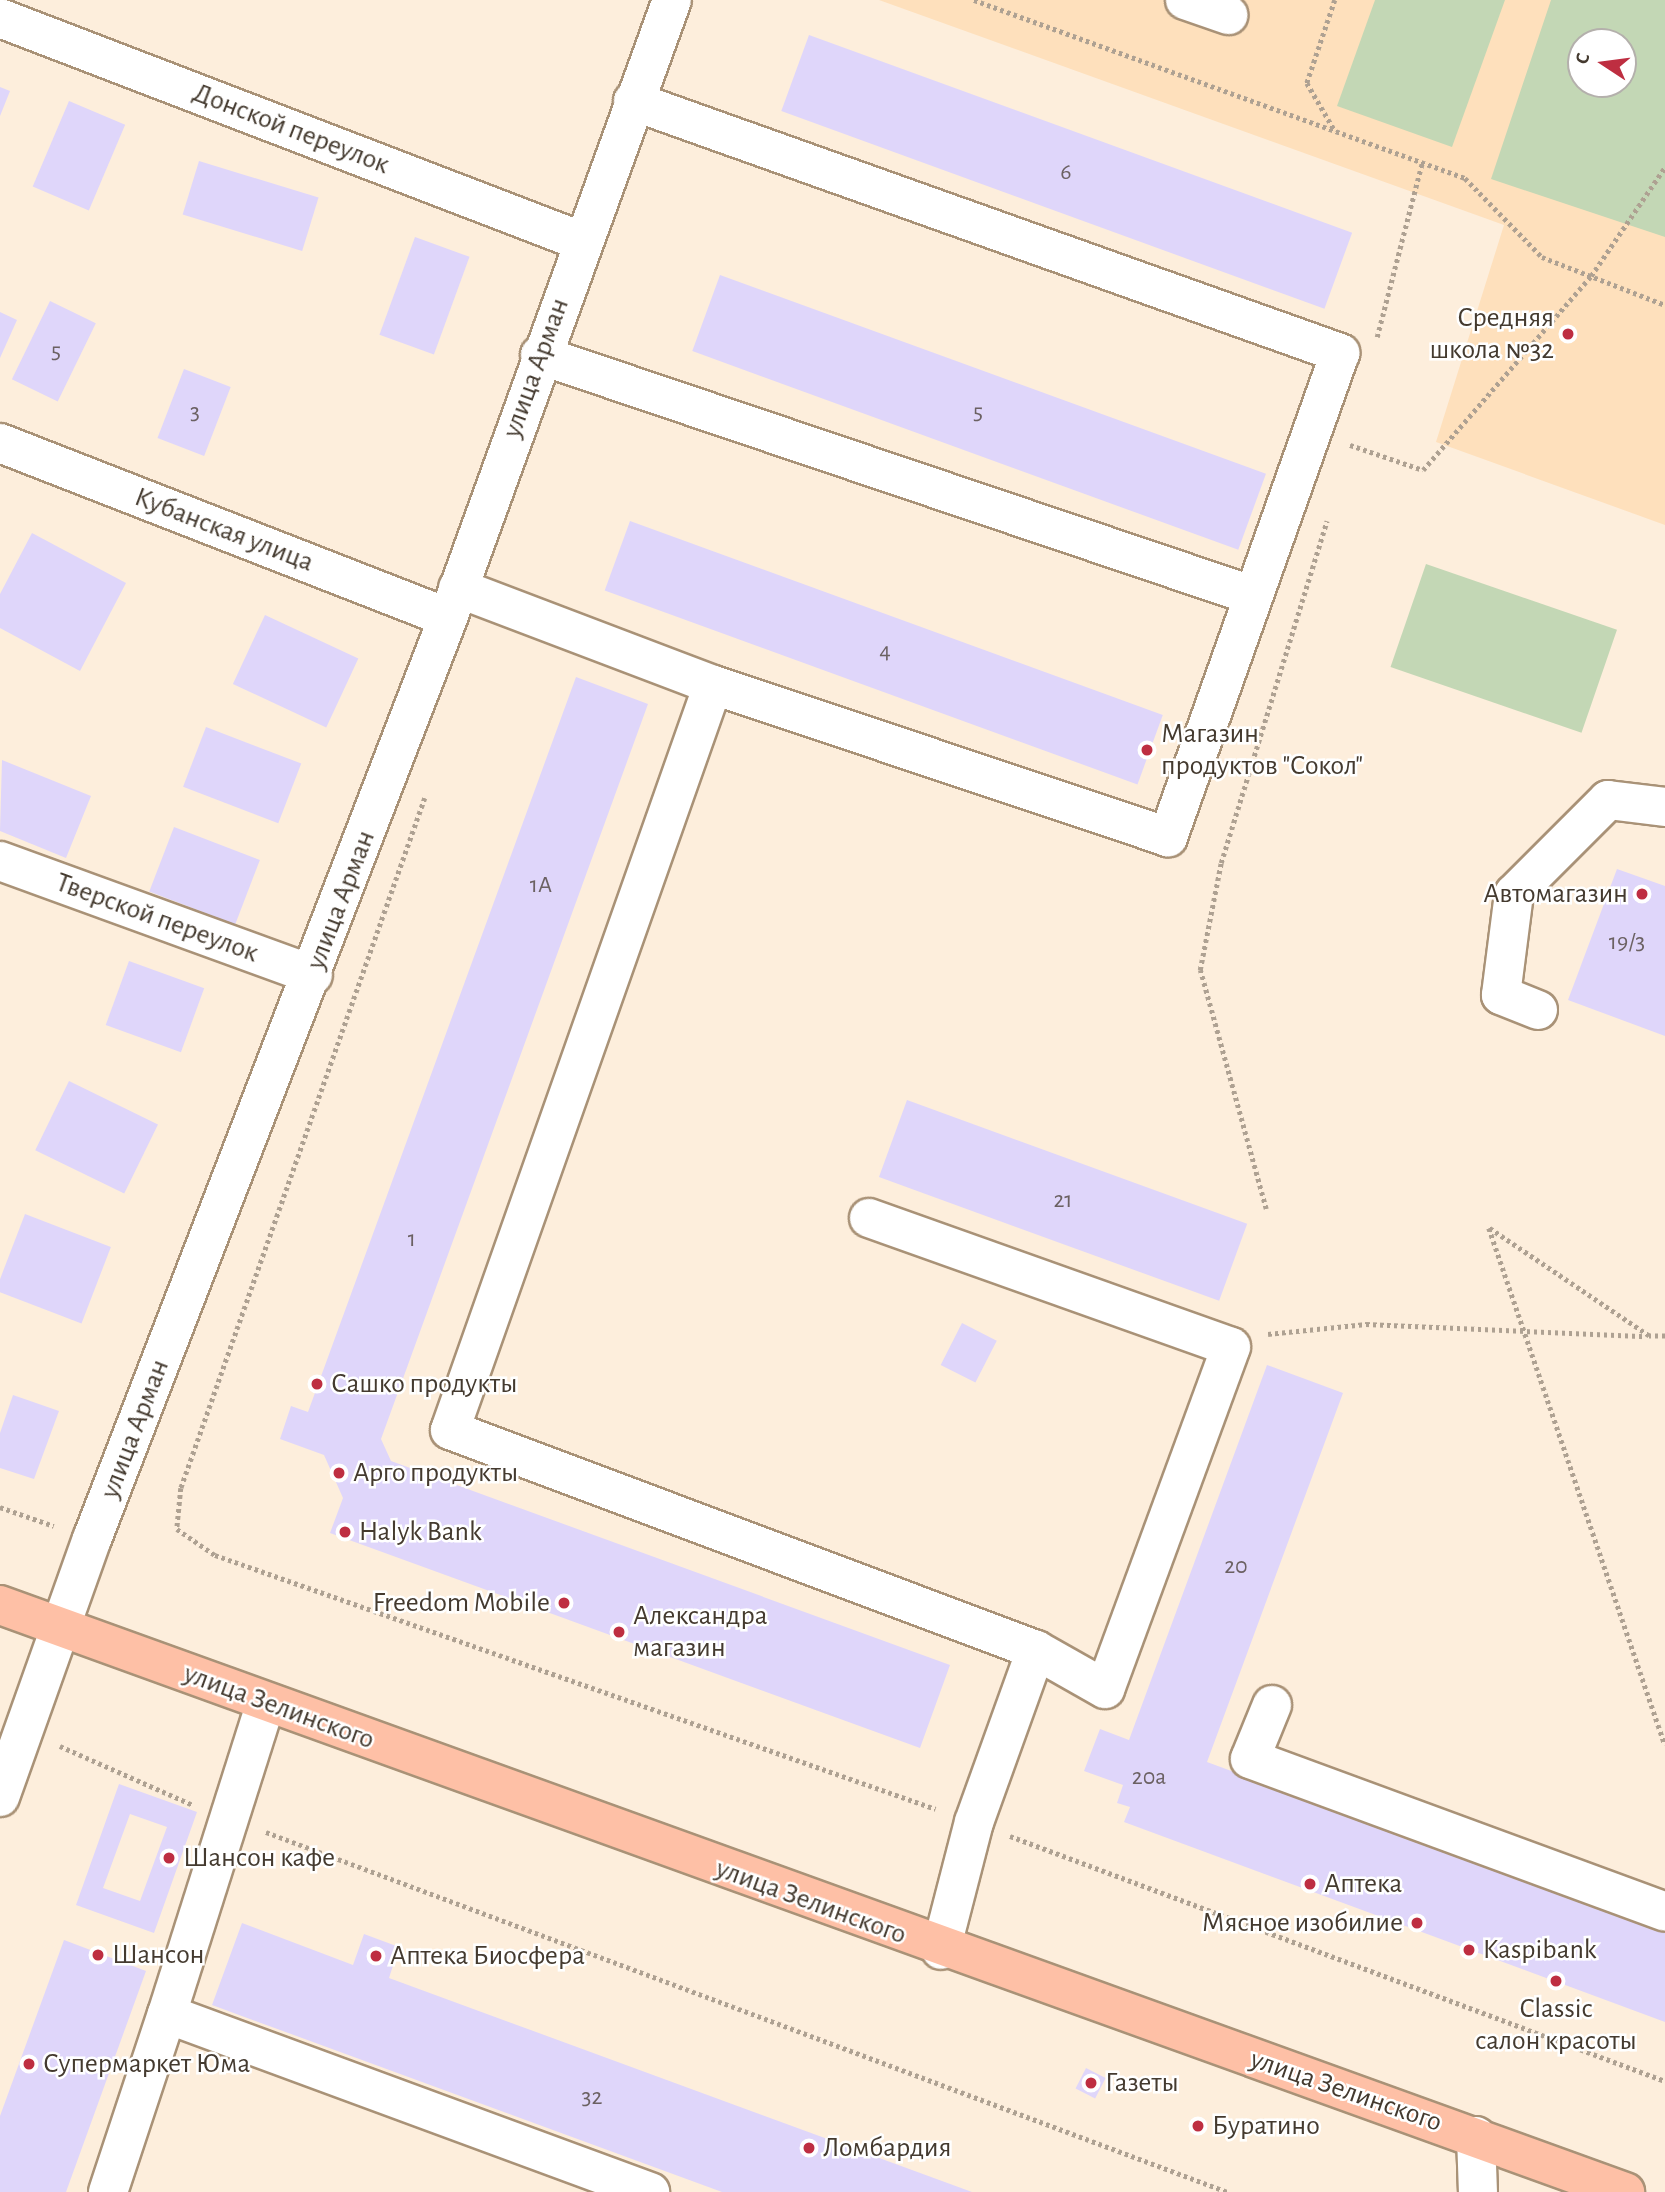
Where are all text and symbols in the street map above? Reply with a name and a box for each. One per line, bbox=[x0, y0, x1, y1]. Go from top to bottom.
north arrow bbox=[1567, 28, 1637, 98]
text: С bbox=[1573, 51, 1593, 66]
street label: Донской переулок bbox=[188, 76, 394, 182]
house number: 6 bbox=[1060, 159, 1072, 187]
street label: улица Арман bbox=[495, 294, 577, 442]
place label: Средняя школа №32 bbox=[1430, 301, 1554, 367]
marker: Средняя школа №32 bbox=[1560, 326, 1576, 342]
house number: 5 bbox=[51, 338, 61, 366]
house number: 3 bbox=[190, 399, 200, 427]
house number: 5 bbox=[973, 399, 983, 427]
street label: Кубанская улица bbox=[130, 480, 318, 580]
house number: 4 bbox=[879, 638, 891, 666]
place label: Магазин продуктов "Сокол" bbox=[1161, 717, 1363, 783]
marker: Магазин продуктов "Сокол" bbox=[1139, 742, 1155, 758]
street label: улица Арман bbox=[299, 826, 383, 974]
street label: Тверской переулок bbox=[51, 866, 263, 970]
house number: 1А bbox=[530, 872, 552, 900]
place label: Автомагазин bbox=[1483, 877, 1628, 911]
marker: Автомагазин bbox=[1634, 886, 1650, 902]
house number: 19/3 bbox=[1609, 929, 1645, 957]
house number: 21 bbox=[1053, 1187, 1073, 1215]
house number: 1 bbox=[408, 1226, 416, 1254]
street label: улица Арман bbox=[93, 1355, 177, 1503]
place label: Сашко продукты bbox=[331, 1367, 517, 1401]
marker: Сашко продукты bbox=[309, 1376, 325, 1392]
place label: Арго продукты bbox=[353, 1456, 518, 1490]
marker: Арго продукты bbox=[331, 1465, 347, 1481]
place label: Halyk Bank bbox=[359, 1515, 482, 1549]
marker: Halyk Bank bbox=[337, 1524, 353, 1540]
house number: 20 bbox=[1224, 1553, 1248, 1581]
place label: Freedom Mobile bbox=[373, 1586, 550, 1620]
marker: Freedom Mobile bbox=[556, 1595, 572, 1611]
place label: Александра магазин bbox=[633, 1599, 767, 1665]
marker: Александра магазин bbox=[611, 1624, 627, 1640]
street label: улица Зелинского bbox=[179, 1657, 379, 1757]
house number: 20а bbox=[1132, 1764, 1166, 1792]
place label: Шансон кафе bbox=[183, 1841, 335, 1875]
marker: Шансон кафе bbox=[161, 1850, 177, 1866]
street label: улица Зелинского bbox=[711, 1852, 911, 1952]
place label: Аптека bbox=[1324, 1867, 1402, 1901]
marker: Аптека bbox=[1302, 1876, 1318, 1892]
place label: Мясное изобилие bbox=[1202, 1906, 1403, 1940]
marker: Мясное изобилие bbox=[1409, 1915, 1425, 1931]
place label: Kaspibank bbox=[1483, 1933, 1597, 1967]
place label: Шансон bbox=[112, 1938, 205, 1972]
place label: Аптека Биосфера bbox=[390, 1939, 585, 1973]
marker: Kaspibank bbox=[1461, 1942, 1477, 1958]
marker: Шансон bbox=[90, 1947, 106, 1963]
marker: Аптека Биосфера bbox=[368, 1948, 384, 1964]
marker: Classic салон красоты bbox=[1548, 1973, 1564, 1989]
place label: Classic салон красоты bbox=[1475, 1992, 1637, 2058]
street label: улица Зелинского bbox=[1246, 2043, 1446, 2139]
place label: Супермаркет Юма bbox=[43, 2047, 250, 2081]
marker: Супермаркет Юма bbox=[21, 2056, 37, 2072]
place label: Газеты bbox=[1105, 2066, 1179, 2100]
marker: Газеты bbox=[1083, 2075, 1099, 2091]
house number: 32 bbox=[582, 2084, 602, 2112]
place label: Буратино bbox=[1212, 2109, 1320, 2143]
marker: Буратино bbox=[1190, 2118, 1206, 2134]
place label: Ломбардия bbox=[823, 2131, 951, 2165]
marker: Ломбардия bbox=[801, 2140, 817, 2156]

